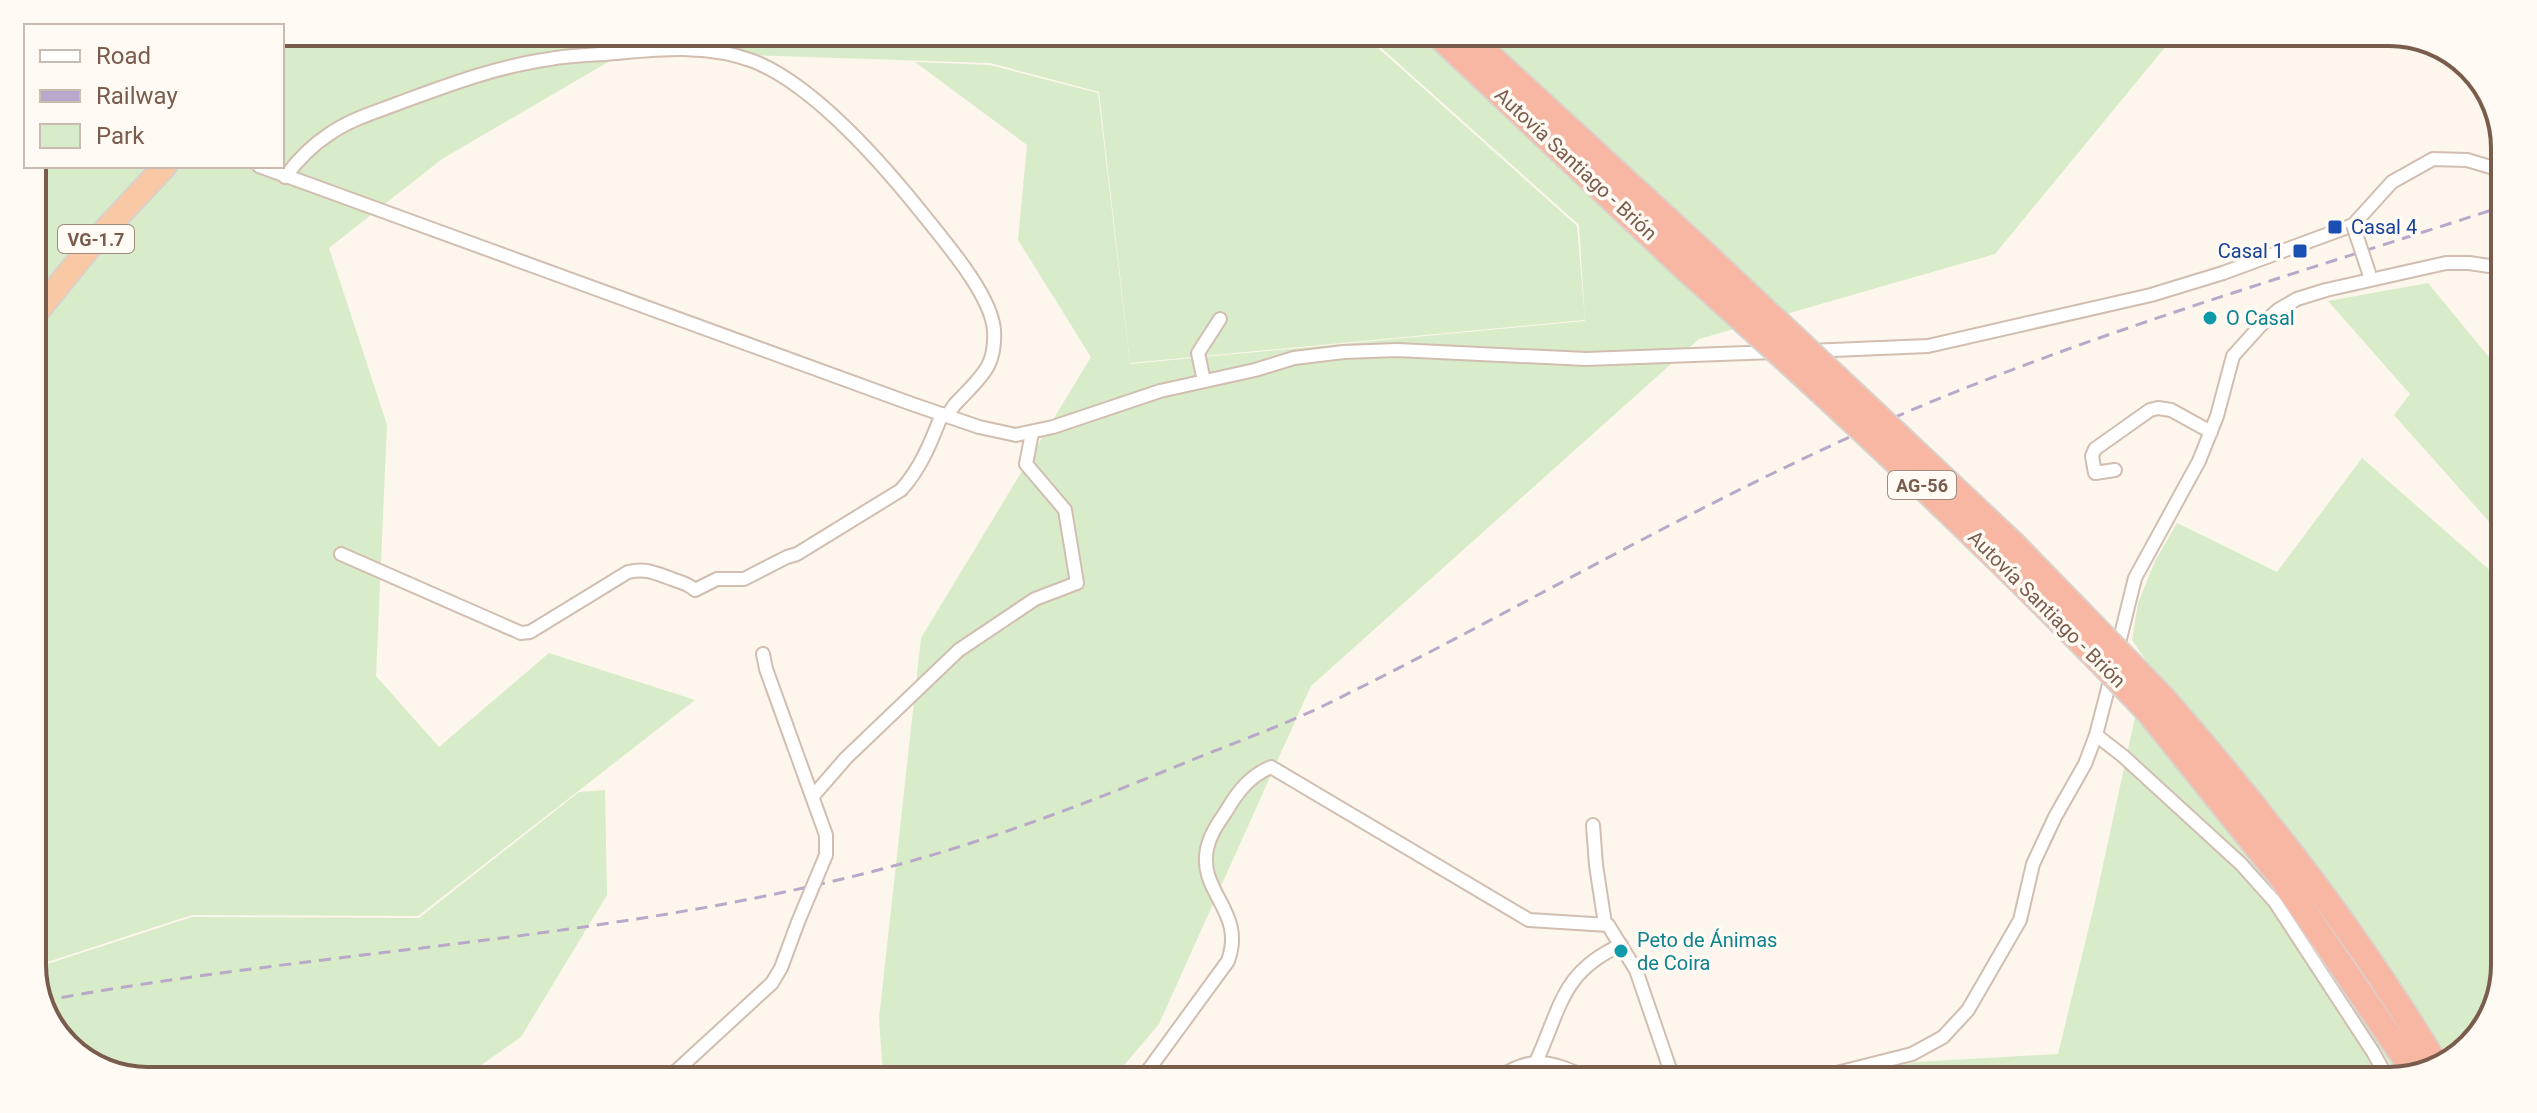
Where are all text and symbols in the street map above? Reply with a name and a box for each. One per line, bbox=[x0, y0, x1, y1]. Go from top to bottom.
legend bbox=[24, 24, 284, 168]
text: Road bbox=[96, 42, 151, 70]
text: Railway bbox=[96, 82, 178, 110]
street label: Autovía Santiago - Brión bbox=[1490, 83, 1662, 245]
text: Park bbox=[96, 122, 145, 150]
place label: Casal 4 bbox=[2351, 215, 2417, 239]
marker: Casal 4 bbox=[2326, 218, 2344, 236]
road number: VG-1.7 bbox=[58, 225, 134, 253]
place label: Casal 1 bbox=[2218, 239, 2284, 263]
marker: Casal 1 bbox=[2291, 242, 2309, 260]
place label: O Casal bbox=[2226, 306, 2295, 330]
marker: O Casal bbox=[2201, 309, 2219, 327]
road number: AG-56 bbox=[1888, 471, 1956, 499]
street label: Autovía Santiago - Brión bbox=[1963, 525, 2131, 693]
place label: Peto de Ánimas de Coira bbox=[1637, 928, 1777, 975]
marker: Peto de Ánimas de Coira bbox=[1612, 942, 1630, 960]

